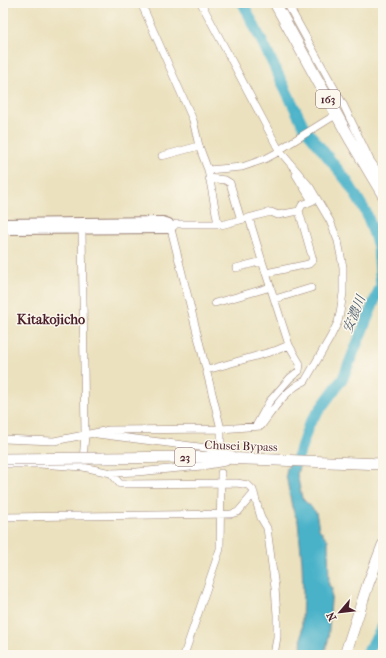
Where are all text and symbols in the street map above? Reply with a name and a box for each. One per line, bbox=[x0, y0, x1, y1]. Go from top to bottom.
road number: 163 bbox=[316, 90, 340, 108]
water label: 安濃川 bbox=[340, 291, 369, 335]
district label: Kitakojicho bbox=[17, 311, 85, 328]
street label: Chusei Bypass bbox=[204, 438, 278, 454]
road number: 23 bbox=[175, 448, 195, 466]
north arrow bbox=[320, 592, 360, 632]
text: N bbox=[324, 609, 339, 623]

